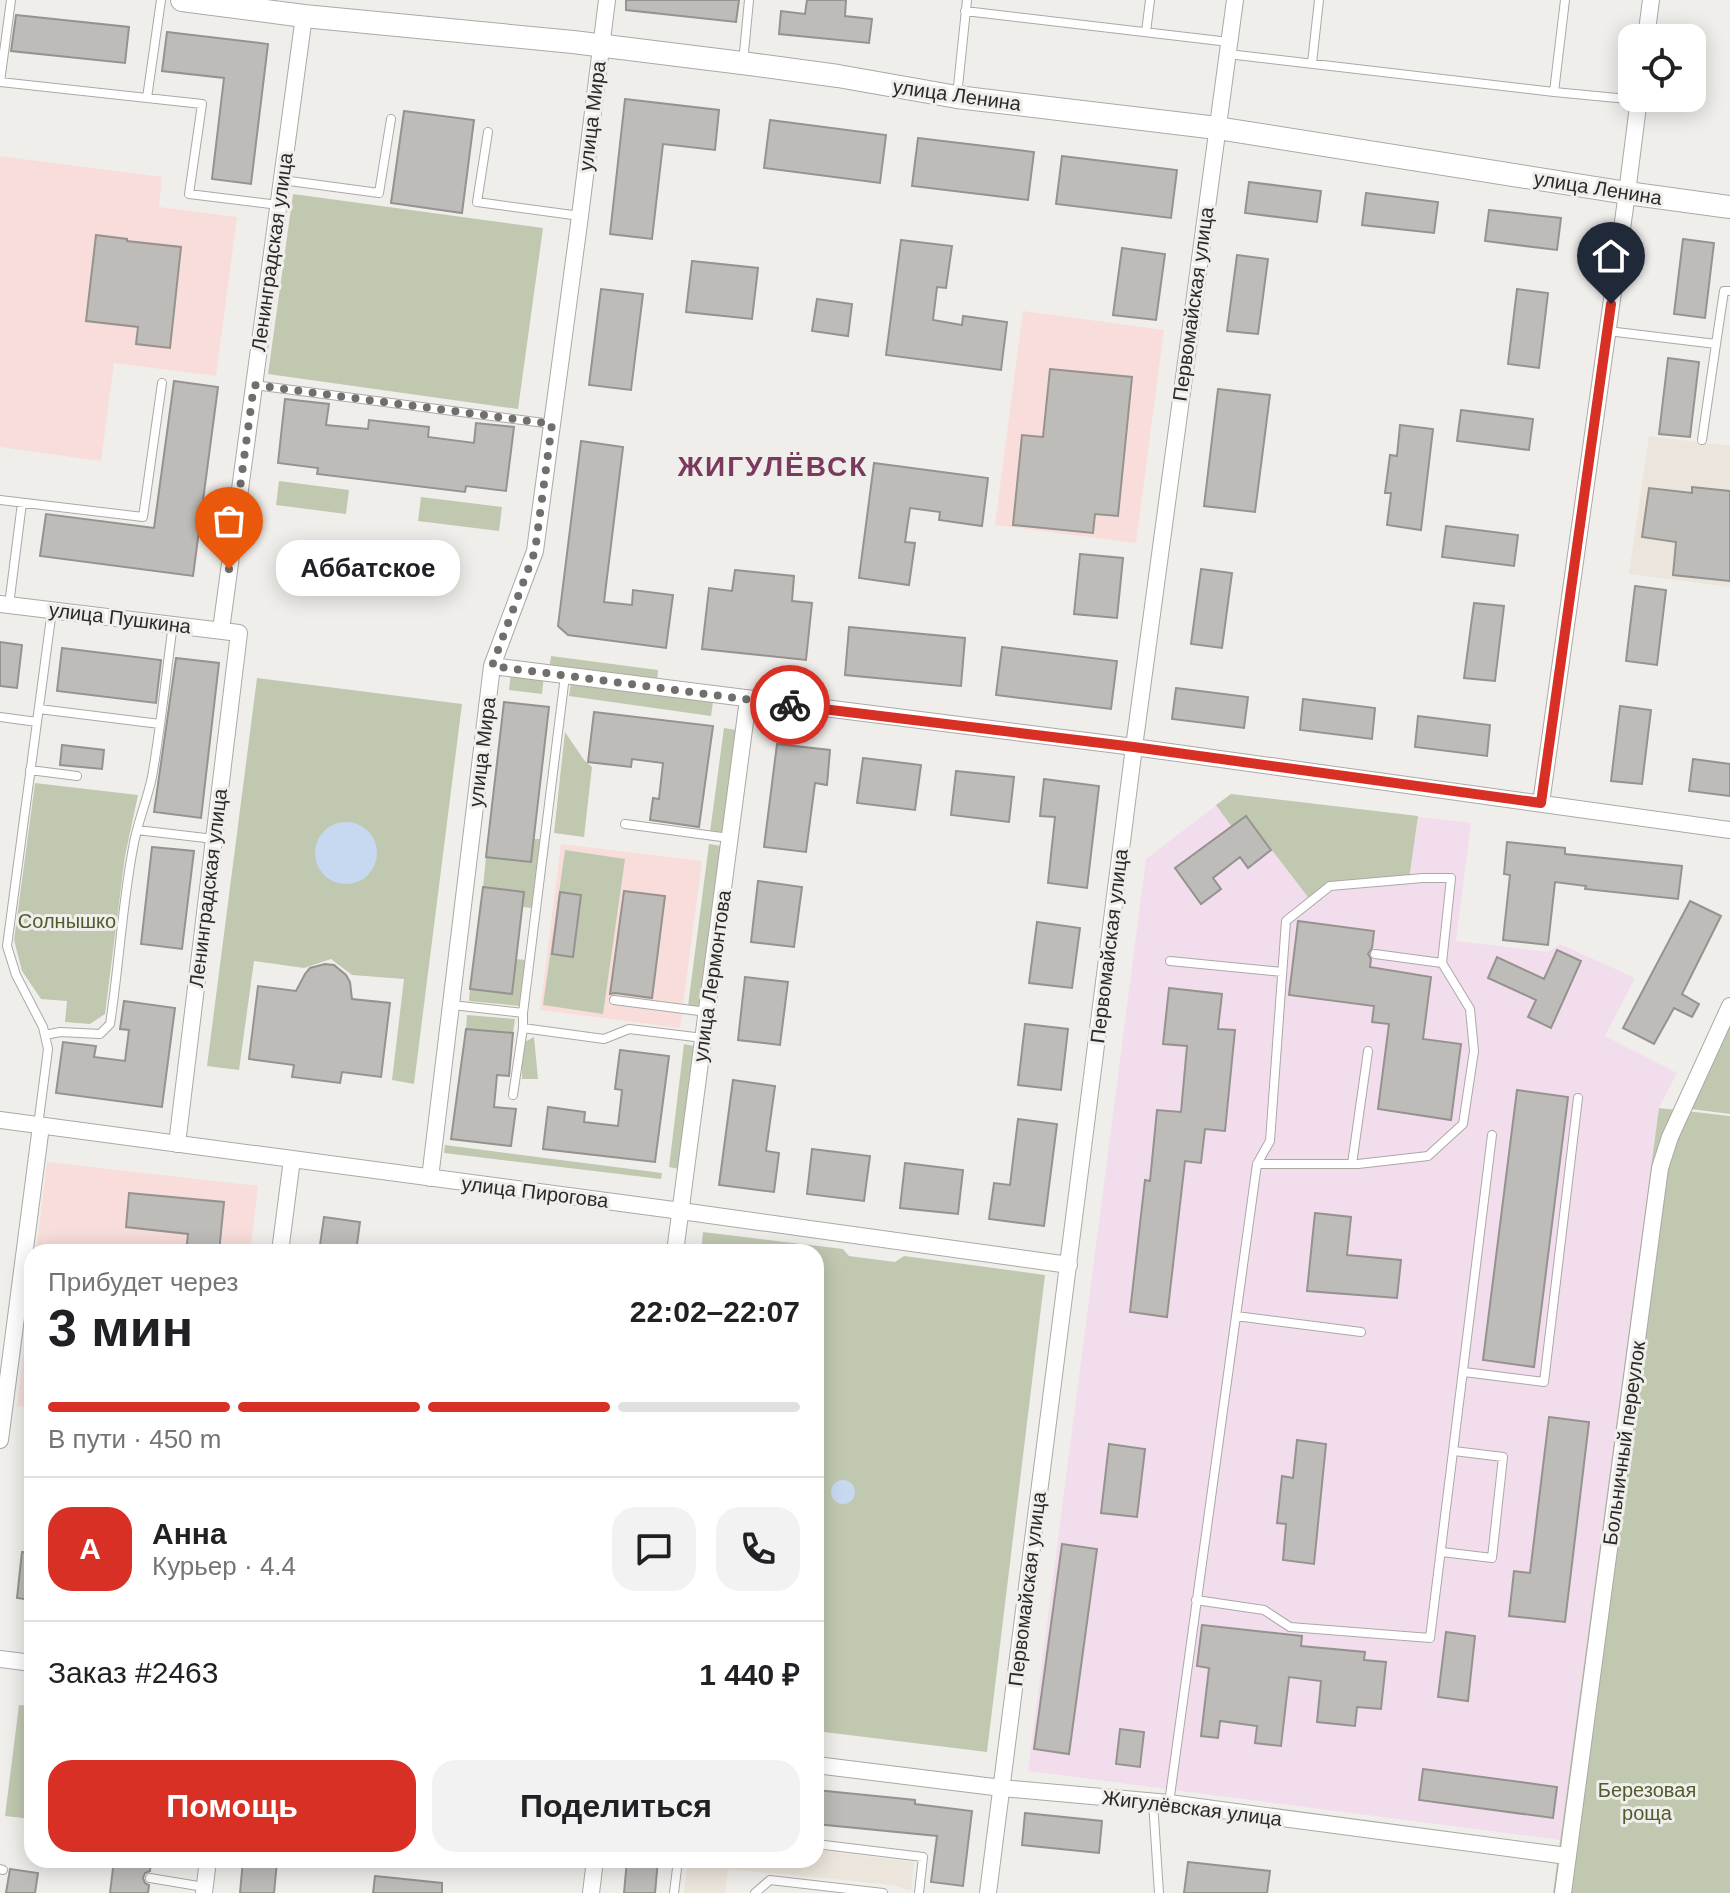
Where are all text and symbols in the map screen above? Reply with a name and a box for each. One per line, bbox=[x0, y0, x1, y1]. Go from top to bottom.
map controls bbox=[1618, 24, 1706, 112]
button: locate bbox=[1618, 24, 1706, 112]
street label: улица Мира bbox=[574, 59, 610, 172]
street label: улица Ленина bbox=[892, 75, 1023, 115]
street label: Ленинградская улица bbox=[247, 150, 297, 353]
street label: улица Ленина bbox=[1532, 167, 1664, 209]
street label: Первомайская улица bbox=[1168, 205, 1218, 403]
pin bbox=[1577, 222, 1645, 304]
icon: home bbox=[1589, 234, 1633, 278]
district label: ЖИГУЛЁВСК bbox=[677, 451, 868, 482]
pin bbox=[195, 487, 263, 569]
icon: bag bbox=[207, 499, 251, 543]
callout: Аббатское bbox=[277, 541, 461, 597]
text: Аббатское bbox=[301, 553, 435, 583]
street label: улица Пушкина bbox=[48, 598, 193, 638]
courier bbox=[750, 665, 830, 745]
icon: bike bbox=[768, 683, 812, 727]
street label: улица Мира bbox=[464, 695, 500, 808]
street label: Ленинградская улица bbox=[185, 786, 231, 989]
street label: Первомайская улица bbox=[1086, 847, 1132, 1045]
street label: улица Лермонтова bbox=[689, 888, 735, 1063]
park label: Солнышко bbox=[18, 910, 116, 932]
street label: улица Пирогова bbox=[460, 1172, 611, 1212]
text: Прибудет через bbox=[48, 1267, 238, 1297]
text: 22:02–22:07 bbox=[630, 1295, 800, 1328]
text: 3 мин bbox=[48, 1299, 193, 1357]
street label: Больничный переулок bbox=[1599, 1339, 1649, 1547]
text: В пути · 450 m bbox=[48, 1424, 221, 1454]
street label: Первомайская улица bbox=[1004, 1490, 1050, 1688]
button: chat bbox=[612, 1507, 696, 1591]
button: phone bbox=[716, 1507, 800, 1591]
text: Анна bbox=[152, 1517, 227, 1550]
text: А bbox=[79, 1532, 101, 1565]
text: Курьер · 4.4 bbox=[152, 1551, 296, 1581]
text: Заказ #2463 bbox=[48, 1656, 218, 1689]
text: 1 440 ₽ bbox=[699, 1658, 800, 1691]
button: Помощь bbox=[48, 1760, 416, 1852]
button: Поделиться bbox=[432, 1760, 800, 1852]
park label: Березовая роща bbox=[1598, 1779, 1696, 1824]
street label: Жигулёвская улица bbox=[1101, 1786, 1284, 1830]

